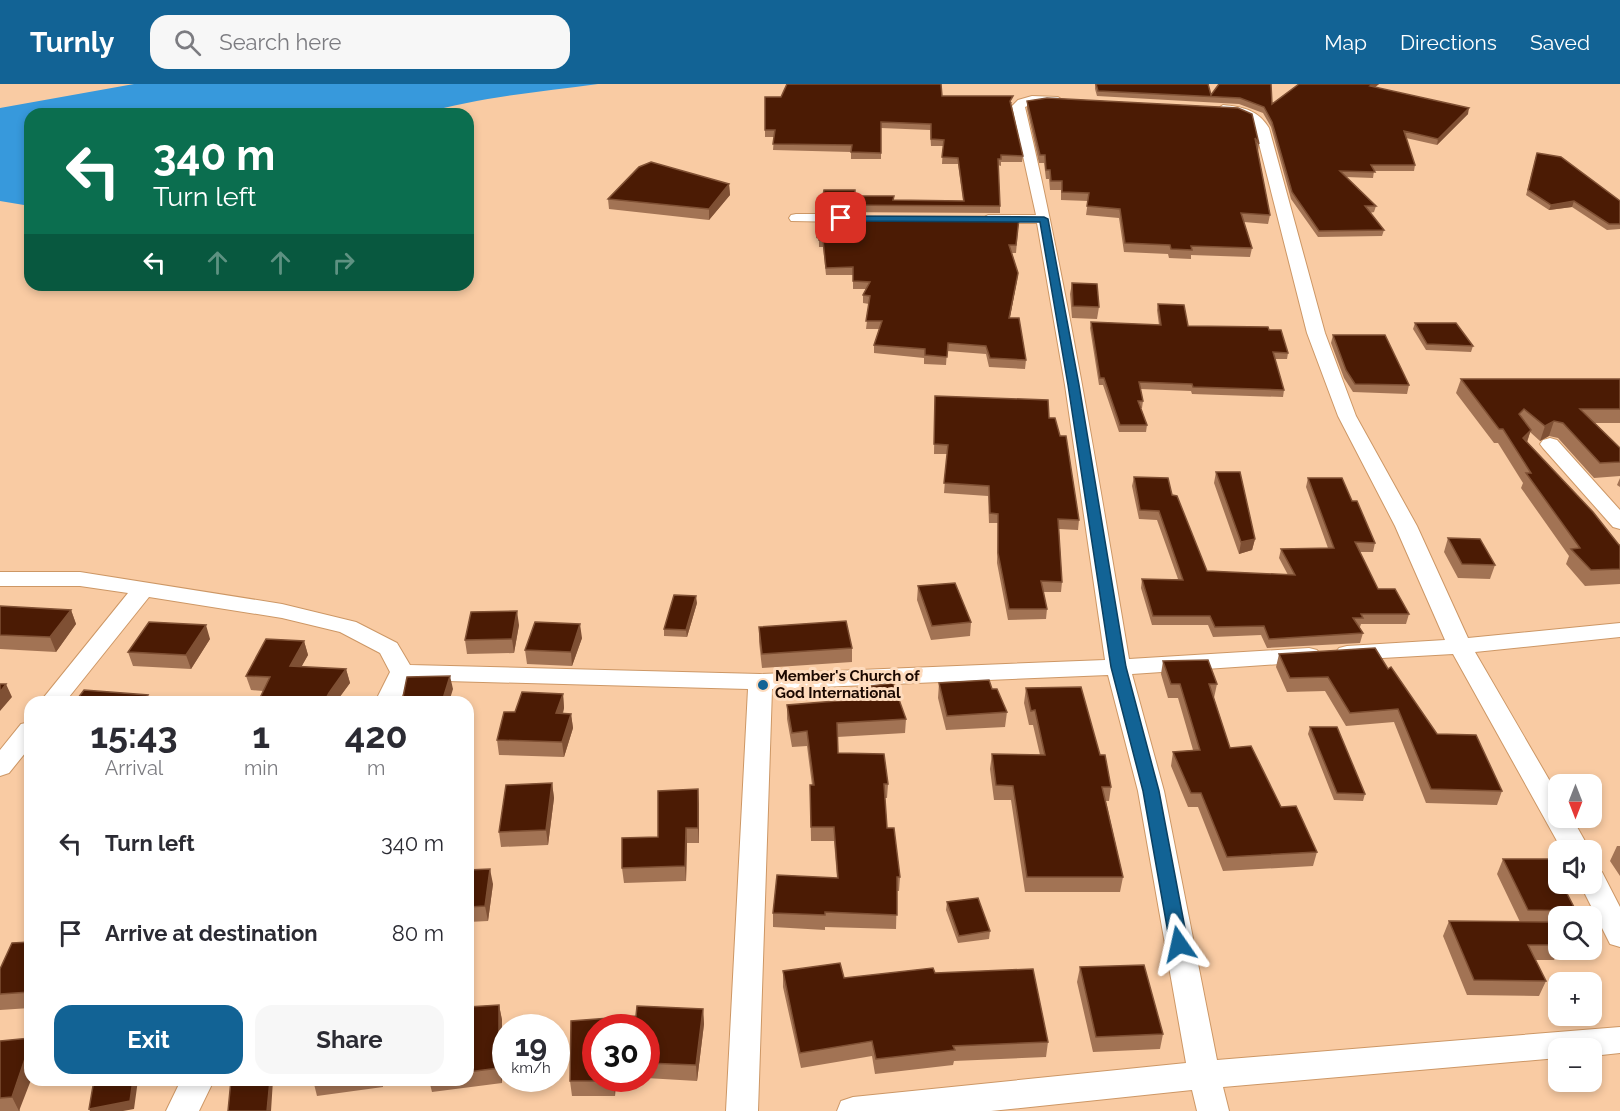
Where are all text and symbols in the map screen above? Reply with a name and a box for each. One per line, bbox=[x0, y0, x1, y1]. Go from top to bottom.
search box bbox=[150, 15, 570, 69]
text: Turnly bbox=[30, 26, 114, 59]
icon: search bbox=[171, 26, 204, 59]
text: Search here bbox=[219, 29, 341, 55]
text: Map bbox=[1324, 30, 1367, 55]
text: Directions bbox=[1400, 30, 1497, 55]
text: Saved bbox=[1530, 30, 1590, 55]
text: 340 m bbox=[153, 131, 275, 180]
icon: left bbox=[54, 132, 132, 210]
text: Turn left bbox=[153, 181, 256, 212]
pin bbox=[815, 192, 866, 243]
icon: arrive bbox=[824, 201, 857, 234]
icon: left bbox=[138, 246, 171, 279]
icon: ahead bbox=[201, 246, 234, 279]
icon: ahead bbox=[264, 246, 297, 279]
icon: right bbox=[327, 246, 360, 279]
place label: Member's Church of God International bbox=[775, 667, 920, 702]
marker: Member's Church of God International bbox=[756, 678, 770, 692]
text: 15:43 bbox=[90, 714, 178, 756]
text: 1 bbox=[252, 714, 270, 756]
text: 420 bbox=[345, 714, 408, 756]
text: Arrival bbox=[105, 756, 163, 780]
text: min bbox=[244, 756, 278, 780]
text: m bbox=[367, 756, 385, 780]
north arrow bbox=[1548, 774, 1602, 828]
map controls bbox=[1548, 774, 1602, 1092]
icon: left bbox=[54, 827, 87, 860]
text: Turn left bbox=[105, 830, 195, 856]
text: 340 m bbox=[381, 830, 444, 856]
button: sound bbox=[1548, 840, 1602, 894]
button: search bbox=[1548, 906, 1602, 960]
position arrow bbox=[1147, 912, 1211, 976]
icon: arrive bbox=[54, 917, 87, 950]
text: Arrive at destination bbox=[105, 920, 318, 946]
text: 80 m bbox=[392, 920, 444, 946]
button: + bbox=[1548, 972, 1602, 1026]
button: Exit bbox=[54, 1005, 243, 1074]
button: Share bbox=[255, 1005, 444, 1074]
speed limit sign: 30 bbox=[582, 1014, 660, 1092]
text: 19 bbox=[515, 1028, 547, 1063]
button: − bbox=[1548, 1038, 1602, 1092]
text: km/h bbox=[511, 1059, 551, 1077]

